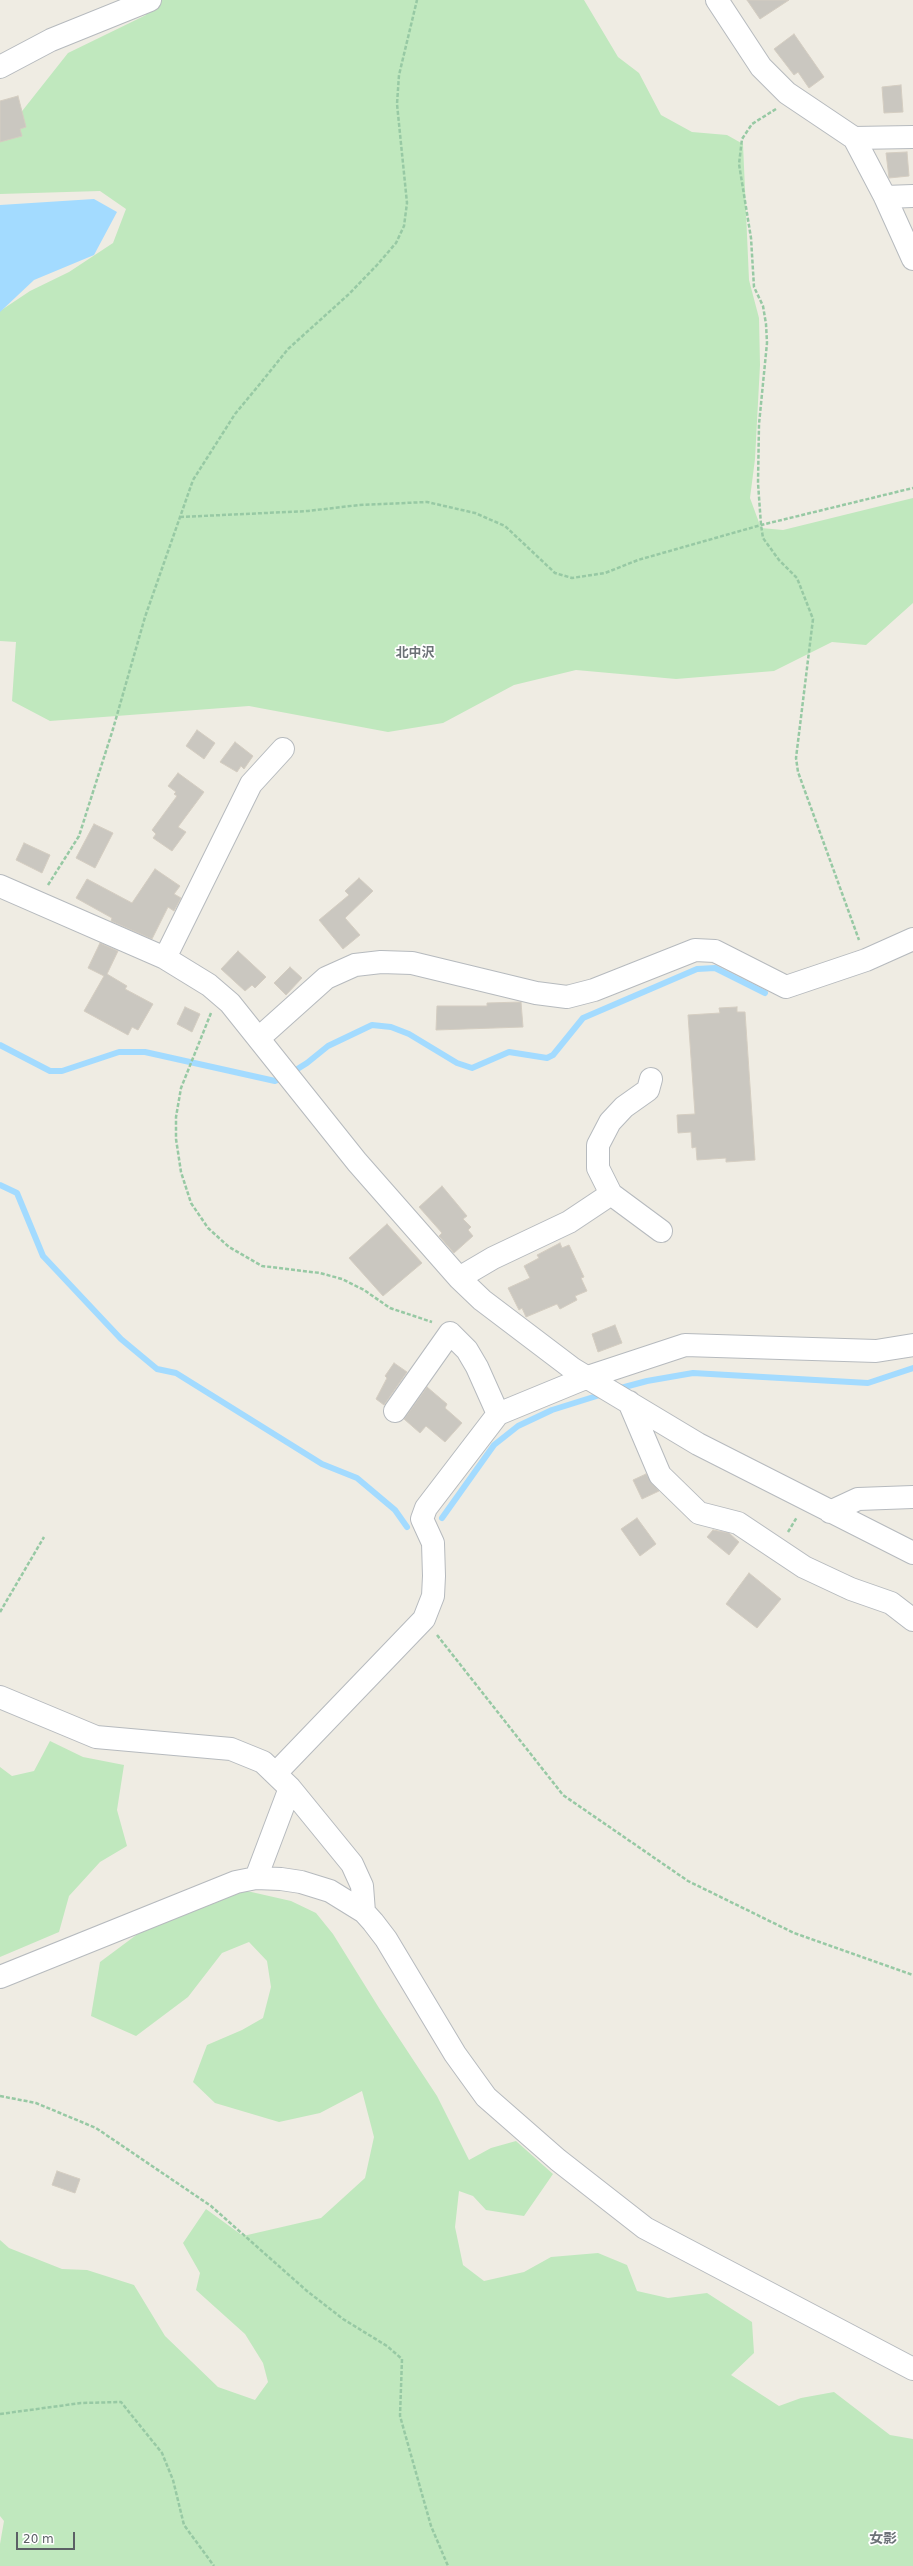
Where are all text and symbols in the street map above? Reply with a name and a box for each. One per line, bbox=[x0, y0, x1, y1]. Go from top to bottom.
district label: 北中沢 bbox=[396, 646, 434, 662]
scale bar bbox=[18, 2524, 77, 2550]
district label: 女影 bbox=[869, 2531, 897, 2547]
text: 20 m bbox=[23, 2532, 54, 2546]

